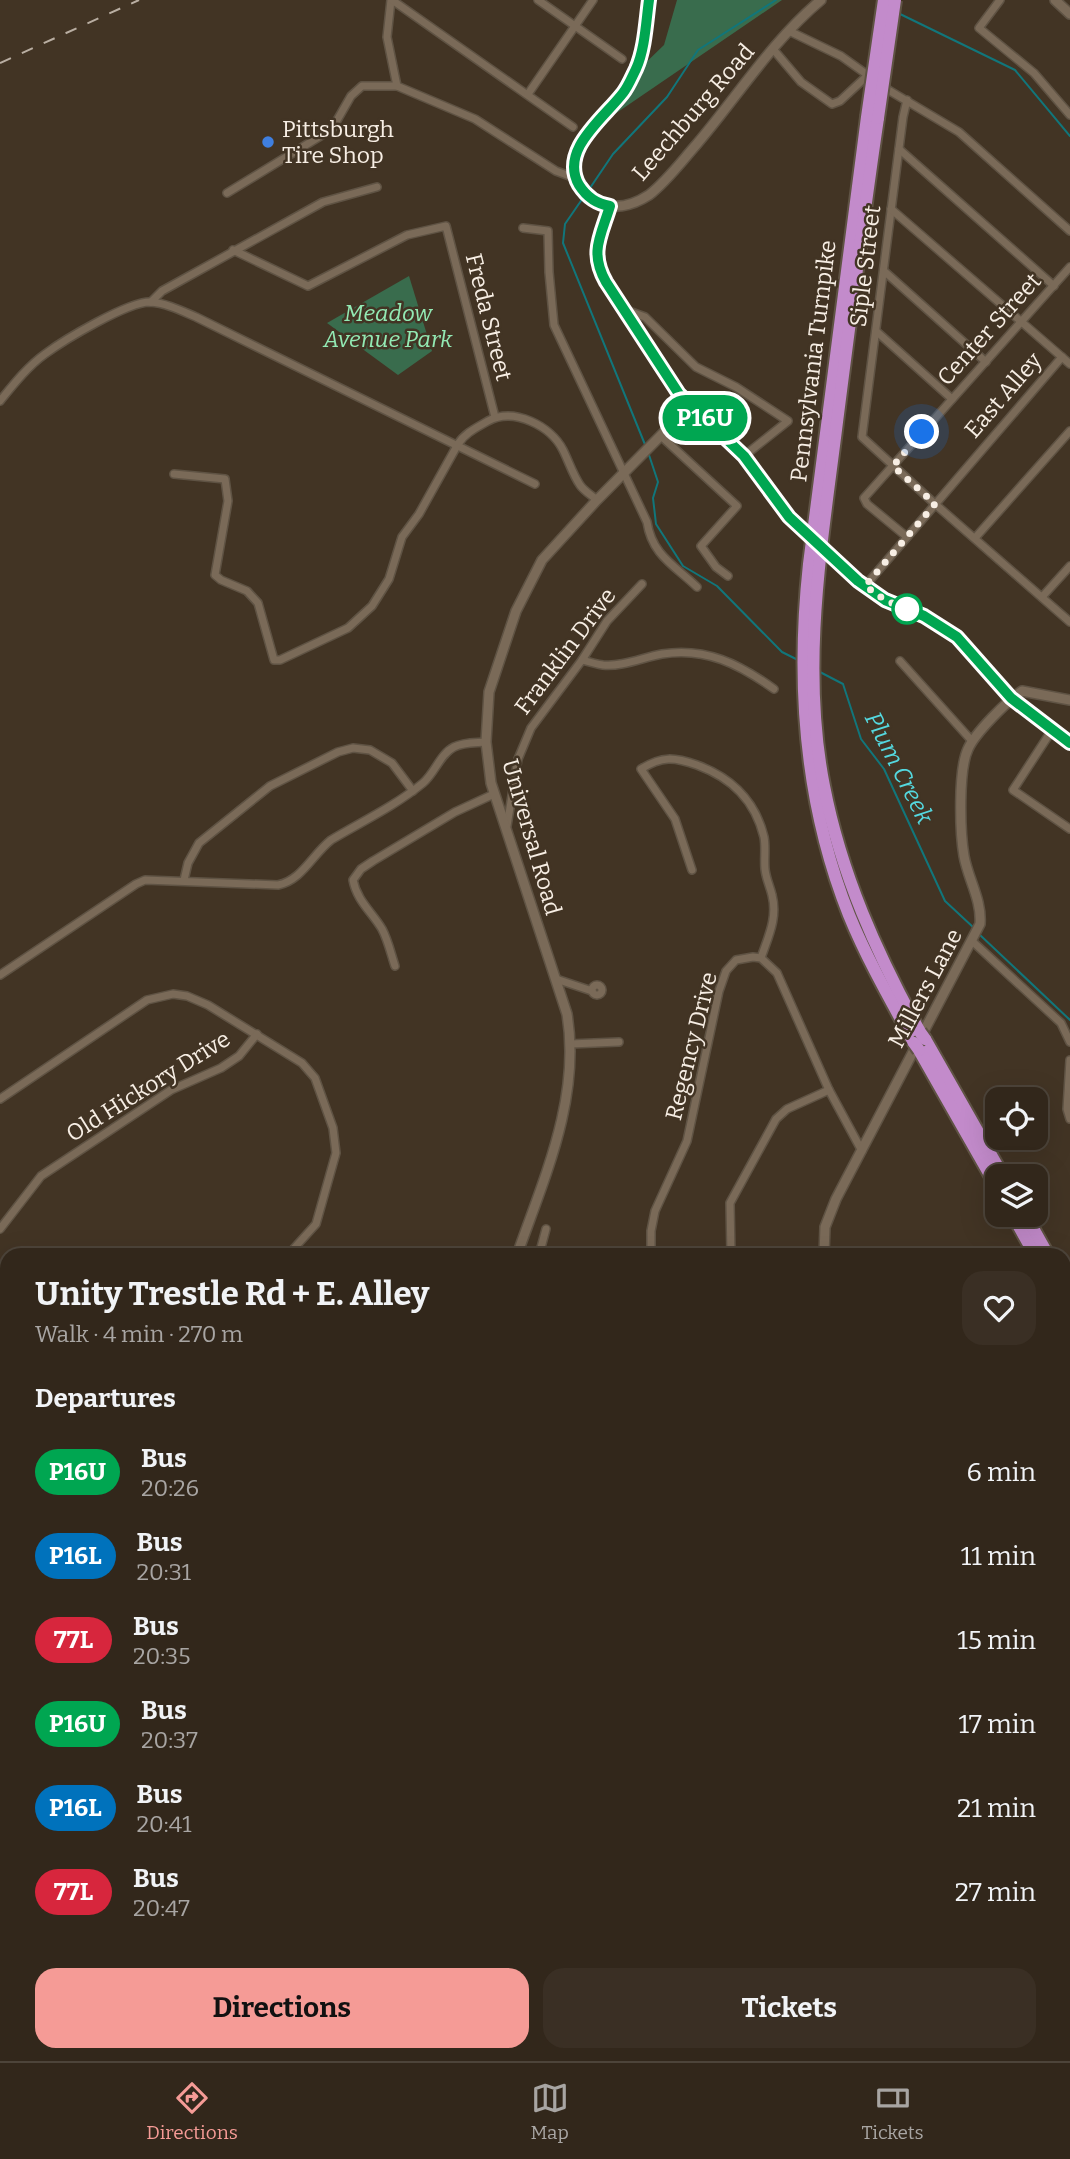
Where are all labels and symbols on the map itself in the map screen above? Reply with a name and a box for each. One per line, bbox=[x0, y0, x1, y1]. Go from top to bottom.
street label: Leechburg Road bbox=[626, 38, 760, 186]
place label: Pittsburgh Tire Shop bbox=[282, 115, 394, 169]
marker: Pittsburgh Tire Shop bbox=[260, 134, 276, 150]
street label: Siple Street bbox=[844, 204, 886, 328]
street label: Pennsylvania Turnpike bbox=[784, 239, 842, 483]
street label: Freda Street bbox=[460, 250, 518, 384]
street label: Center Street bbox=[931, 267, 1047, 391]
park label: Meadow Avenue Park bbox=[323, 299, 453, 353]
street label: East Alley bbox=[958, 346, 1048, 443]
line badge: P16U bbox=[656, 395, 754, 441]
your location bbox=[904, 414, 939, 449]
street label: Franklin Drive bbox=[508, 582, 622, 720]
unlabelled marker bbox=[892, 594, 922, 624]
water label: Plum Creek bbox=[859, 707, 940, 829]
street label: Universal Road bbox=[496, 756, 568, 919]
street label: Millers Lane bbox=[882, 924, 968, 1052]
street label: Regency Drive bbox=[659, 969, 723, 1123]
street label: Old Hickory Drive bbox=[61, 1024, 235, 1148]

